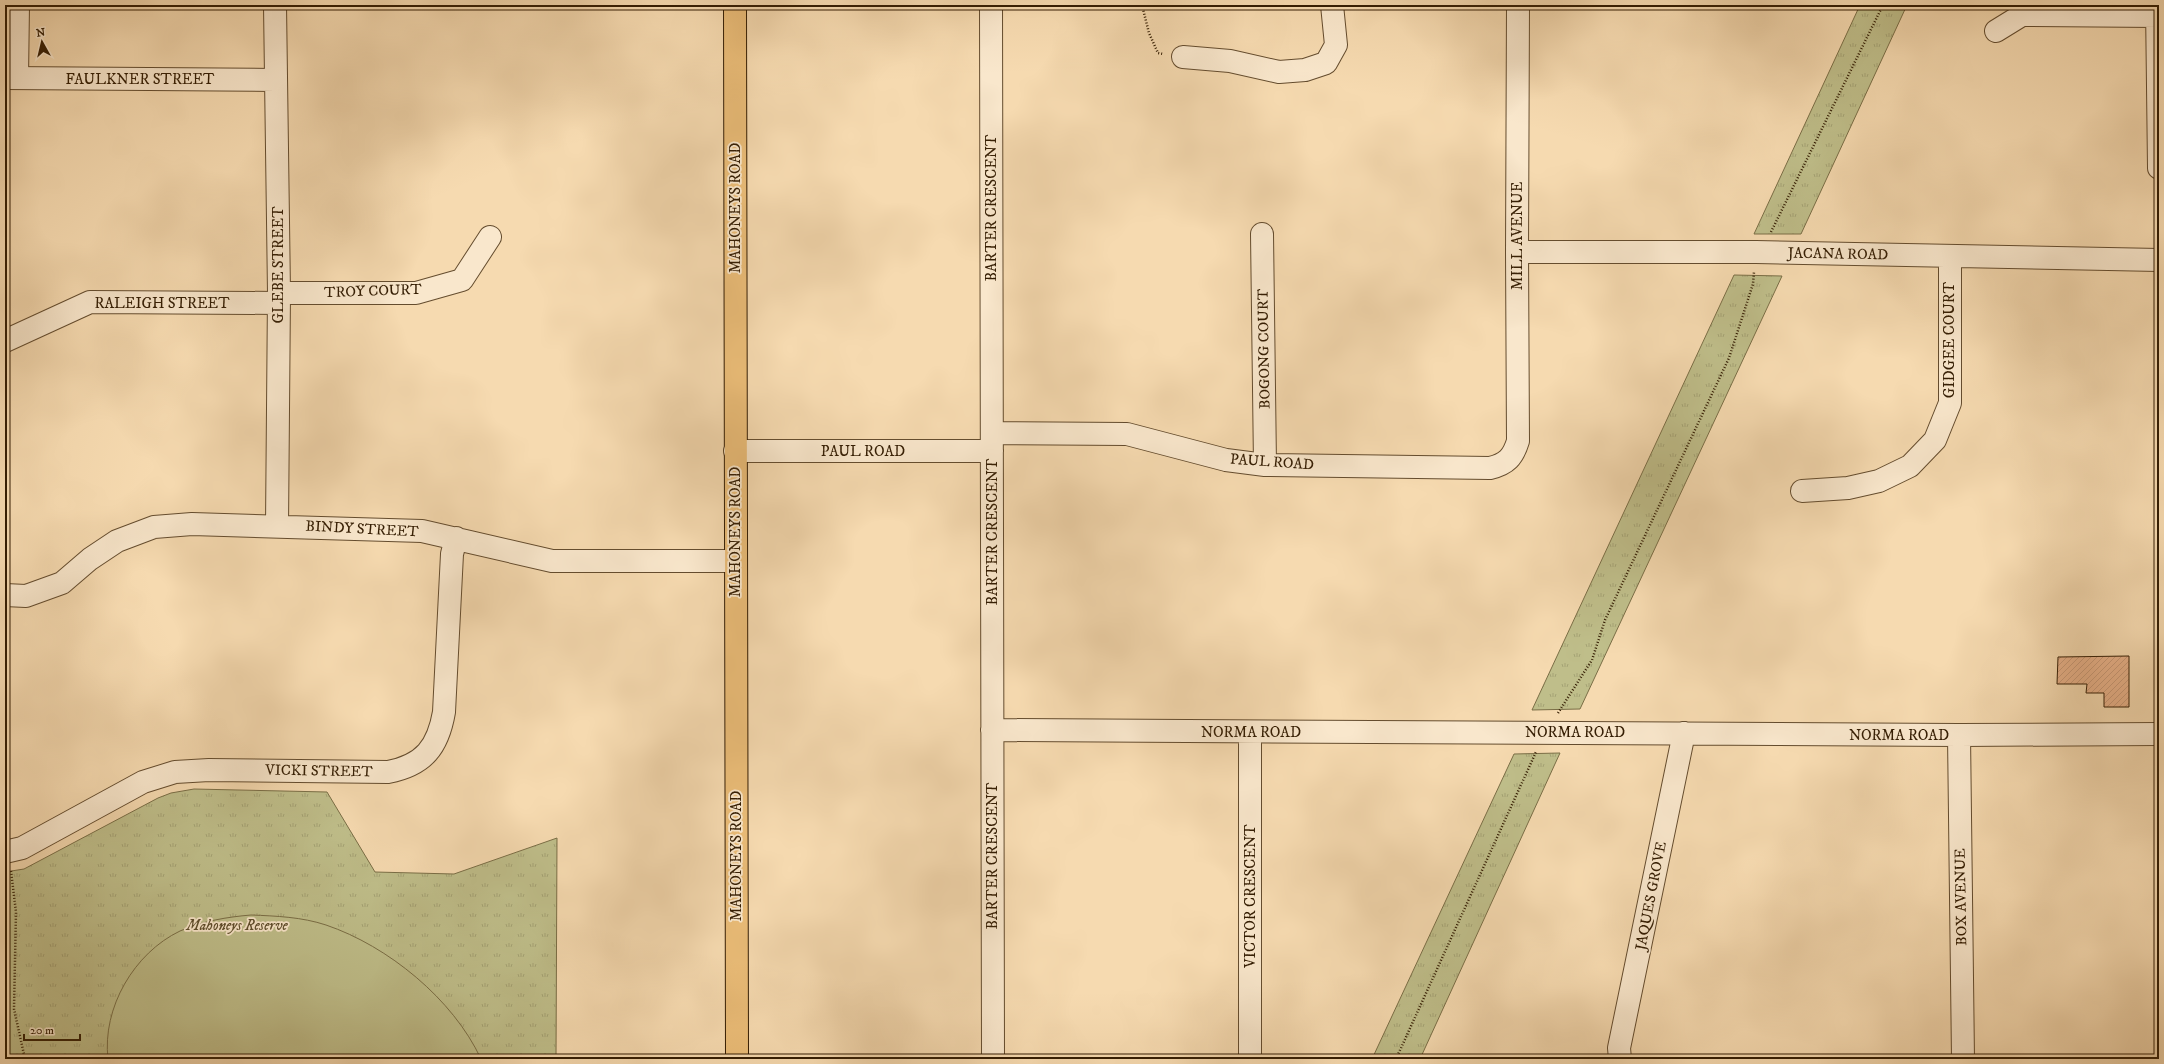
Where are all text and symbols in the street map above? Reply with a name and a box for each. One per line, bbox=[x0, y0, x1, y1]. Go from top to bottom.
north arrow bbox=[22, 22, 62, 62]
text: N bbox=[35, 26, 46, 41]
street label: FAULKNER STREET bbox=[66, 70, 215, 89]
street label: BARTER CRESCENT bbox=[982, 134, 1001, 281]
street label: MAHONEYS ROAD bbox=[726, 143, 745, 273]
street label: MILL AVENUE bbox=[1508, 181, 1527, 290]
street label: GLEBE STREET bbox=[269, 206, 288, 324]
street label: JACANA ROAD bbox=[1786, 244, 1888, 264]
street label: TROY COURT bbox=[324, 280, 423, 302]
street label: GIDGEE COURT bbox=[1940, 281, 1959, 398]
street label: BOGONG COURT bbox=[1253, 288, 1275, 409]
street label: RALEIGH STREET bbox=[94, 294, 230, 313]
street label: PAUL ROAD bbox=[821, 442, 905, 461]
street label: PAUL ROAD bbox=[1229, 450, 1315, 474]
street label: BARTER CRESCENT bbox=[983, 458, 1002, 605]
street label: MAHONEYS ROAD bbox=[726, 467, 745, 597]
street label: BINDY STREET bbox=[305, 517, 420, 541]
street label: NORMA ROAD bbox=[1201, 723, 1301, 742]
street label: NORMA ROAD bbox=[1525, 723, 1625, 742]
street label: NORMA ROAD bbox=[1849, 726, 1949, 745]
street label: VICKI STREET bbox=[264, 761, 373, 781]
street label: BARTER CRESCENT bbox=[983, 782, 1002, 929]
street label: MAHONEYS ROAD bbox=[727, 791, 746, 921]
street label: VICTOR CRESCENT bbox=[1241, 824, 1260, 969]
street label: JAQUES GROVE bbox=[1631, 840, 1671, 954]
street label: BOX AVENUE bbox=[1951, 848, 1971, 946]
park label: Mahoneys Reserve bbox=[185, 916, 288, 935]
scale bar bbox=[24, 1016, 80, 1042]
text: 20 m bbox=[30, 1023, 54, 1038]

